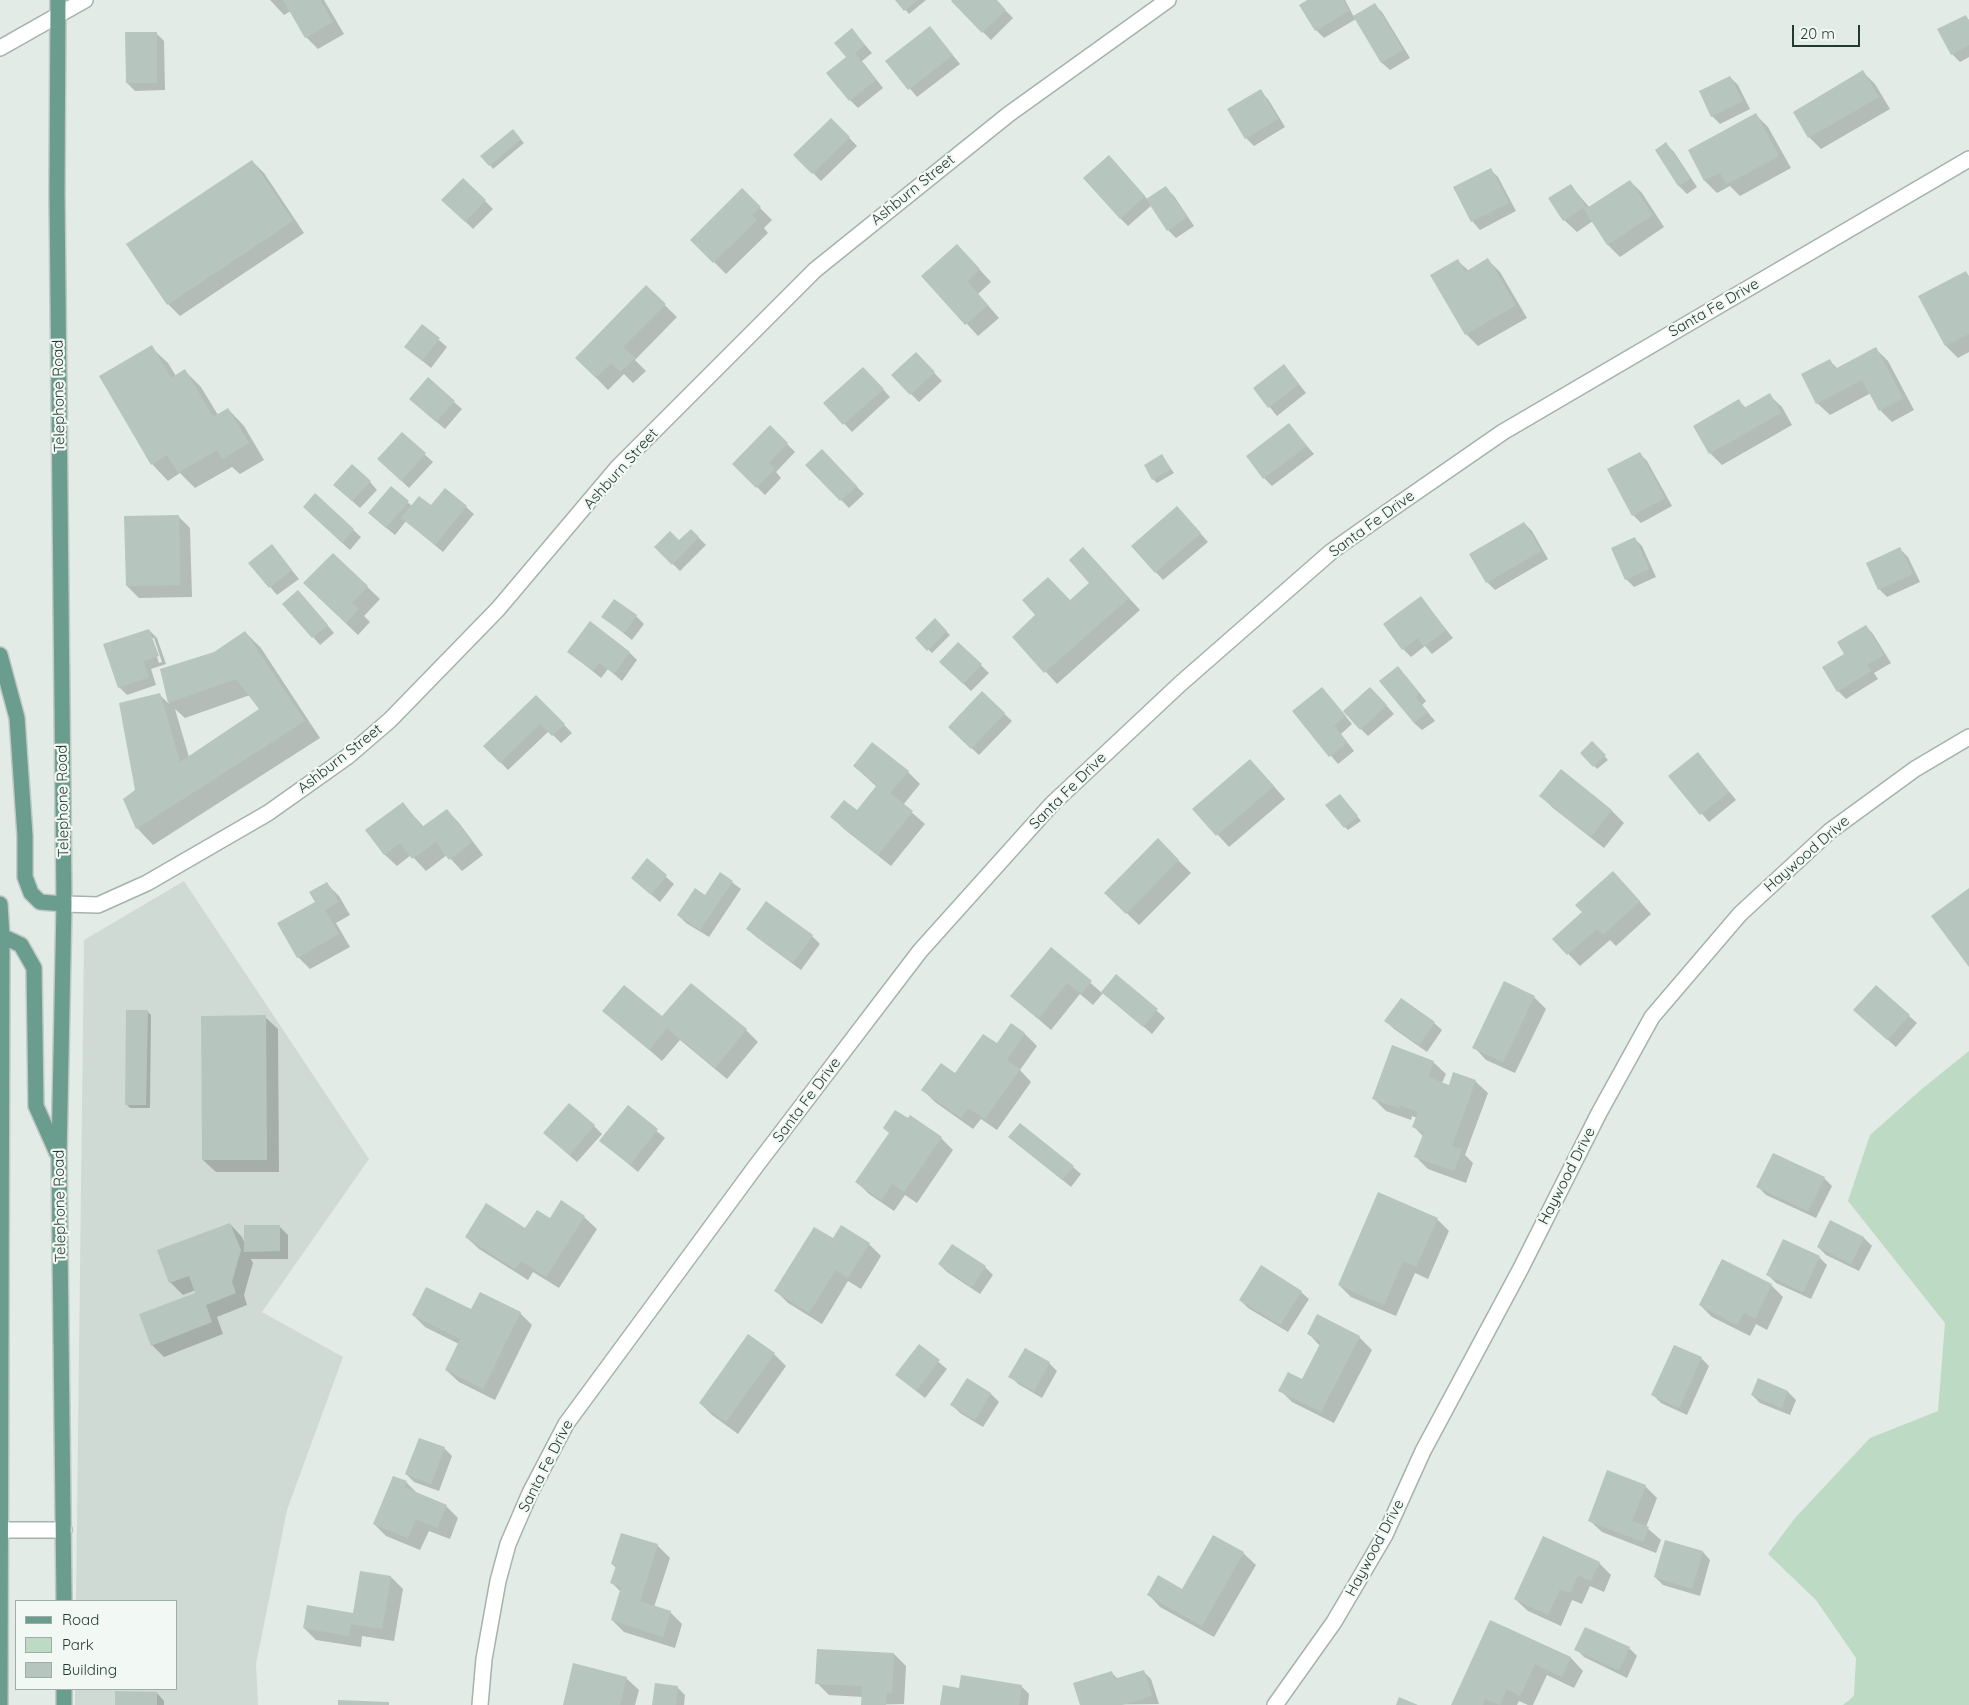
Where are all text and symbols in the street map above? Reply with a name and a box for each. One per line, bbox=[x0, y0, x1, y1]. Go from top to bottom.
scale bar bbox=[1794, 15, 1862, 47]
text: 20 m bbox=[1800, 24, 1835, 43]
street label: Ashburn Street bbox=[868, 151, 958, 229]
street label: Santa Fe Drive bbox=[1666, 275, 1762, 341]
street label: Telephone Road bbox=[49, 340, 69, 452]
street label: Ashburn Street bbox=[580, 425, 662, 513]
street label: Santa Fe Drive bbox=[1326, 487, 1418, 561]
street label: Ashburn Street bbox=[294, 720, 386, 798]
street label: Telephone Road bbox=[53, 745, 73, 857]
street label: Santa Fe Drive bbox=[1026, 749, 1110, 833]
street label: Haywood Drive bbox=[1761, 812, 1853, 896]
street label: Santa Fe Drive bbox=[769, 1054, 845, 1146]
street label: Haywood Drive bbox=[1535, 1124, 1599, 1228]
street label: Telephone Road bbox=[50, 1150, 70, 1262]
street label: Santa Fe Drive bbox=[515, 1417, 577, 1515]
street label: Haywood Drive bbox=[1342, 1496, 1408, 1600]
legend bbox=[15, 1600, 178, 1690]
text: Road bbox=[62, 1610, 99, 1629]
text: Park bbox=[62, 1635, 94, 1654]
text: Building bbox=[62, 1660, 117, 1679]

